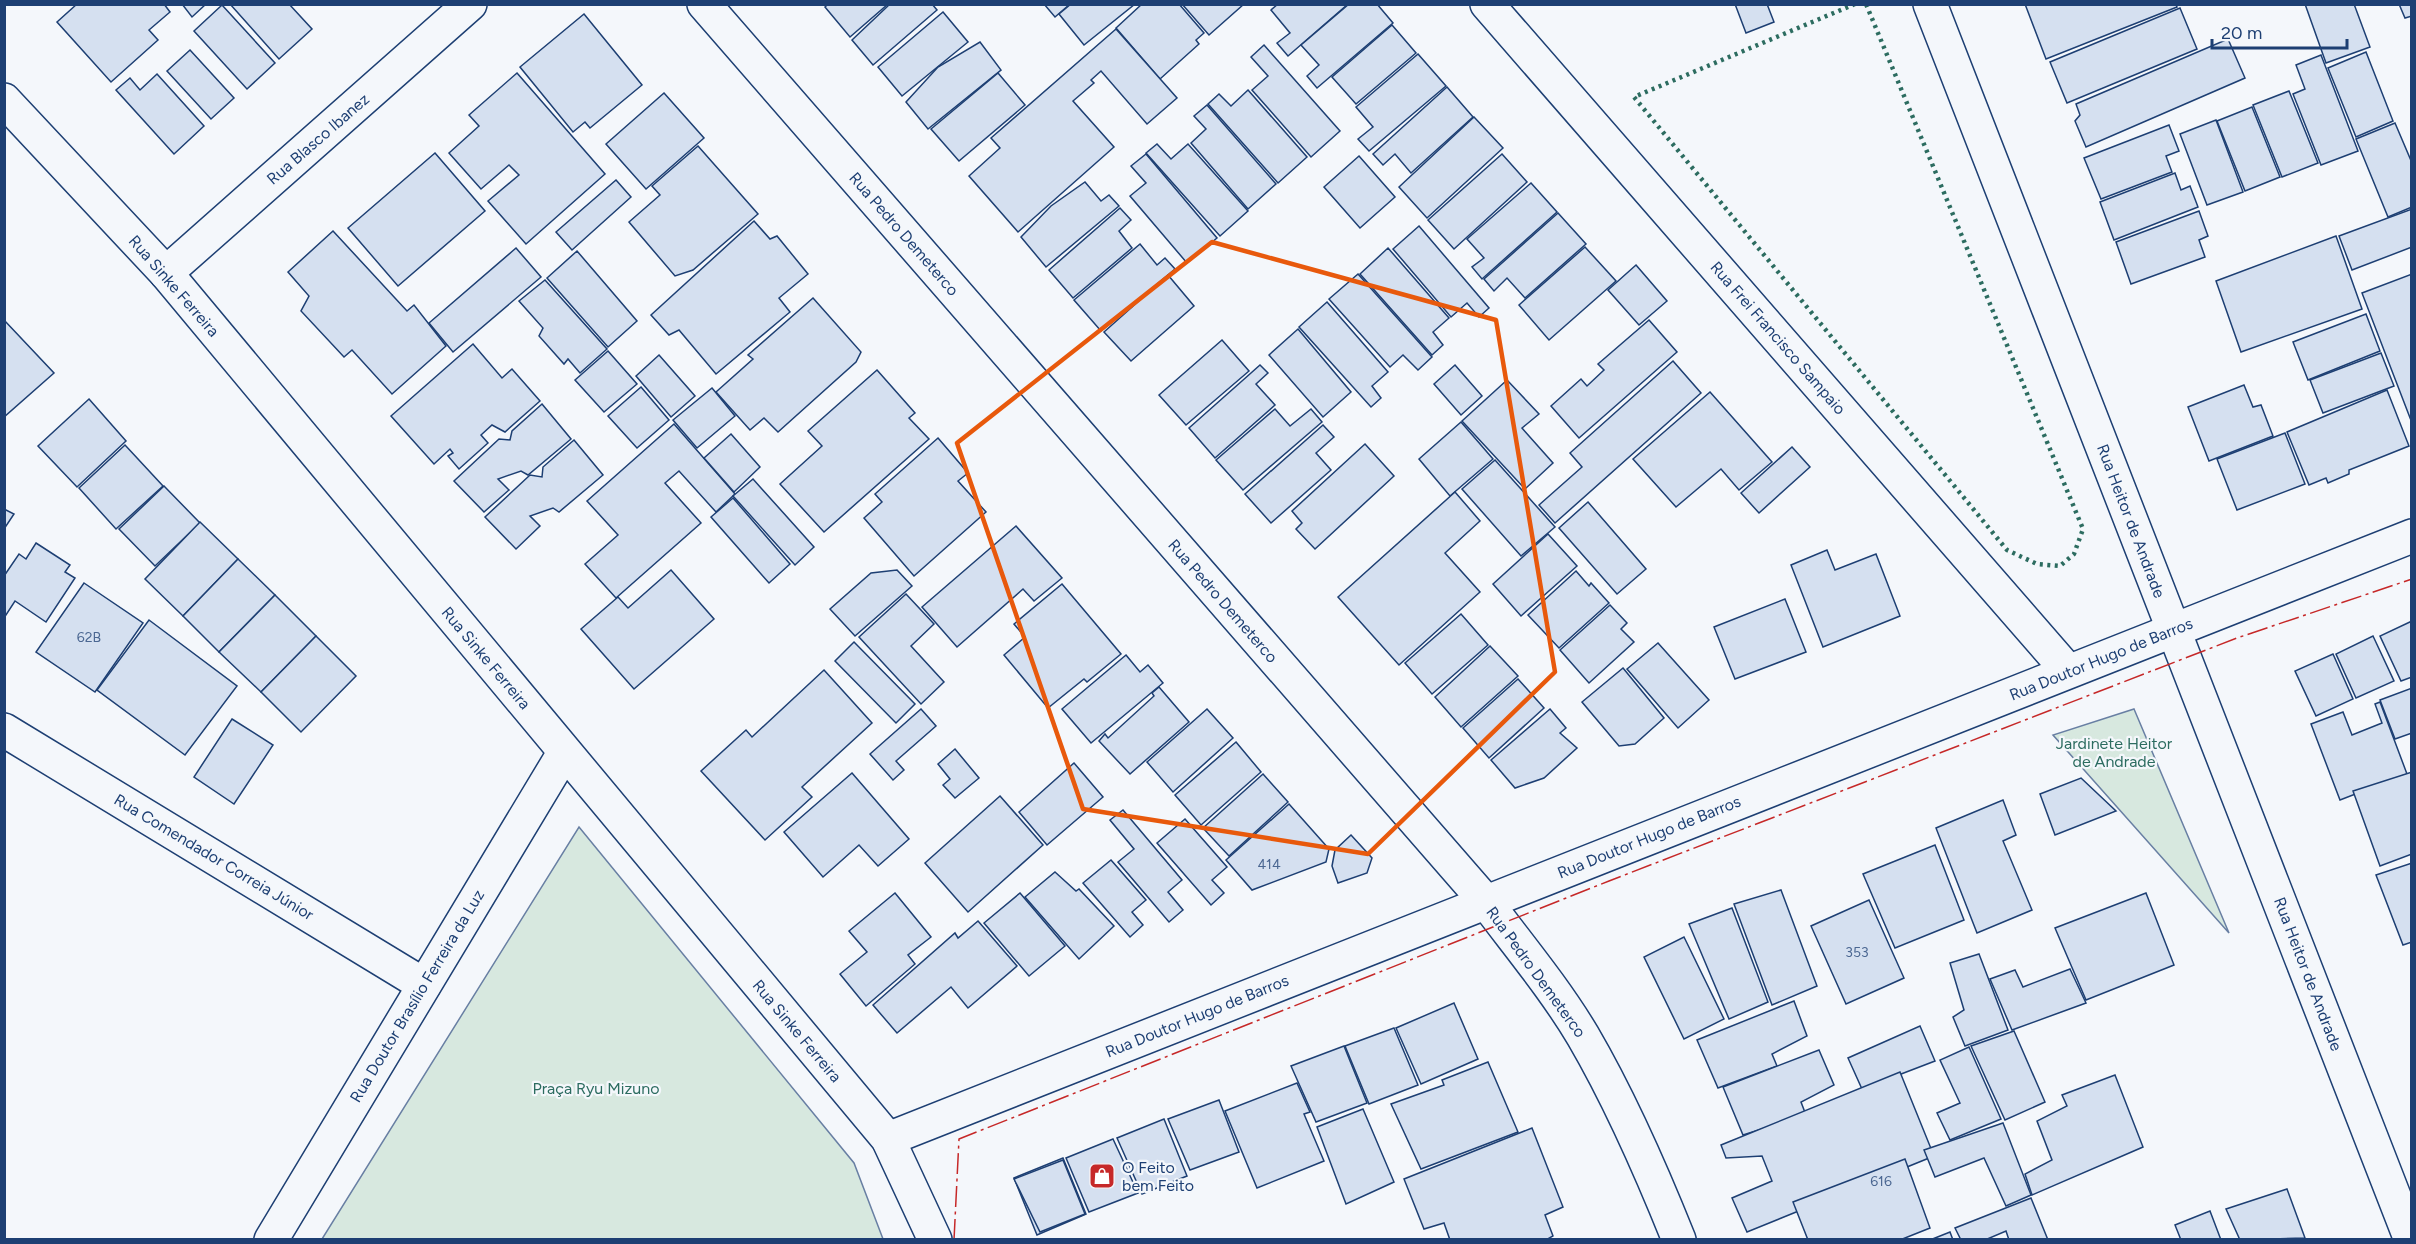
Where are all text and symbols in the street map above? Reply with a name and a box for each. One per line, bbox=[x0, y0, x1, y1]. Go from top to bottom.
scale bar bbox=[2212, 12, 2347, 50]
text: 20 m bbox=[2221, 22, 2262, 44]
street label: Rua Blasco Ibanez bbox=[263, 89, 373, 189]
street label: Rua Pedro Demeterco bbox=[845, 168, 963, 300]
street label: Rua Sinke Ferreira bbox=[125, 231, 223, 341]
street label: Rua Frei Francisco Sampaio bbox=[1706, 258, 1850, 418]
street label: Rua Heitor de Andrade bbox=[2093, 441, 2169, 601]
street label: Rua Pedro Demeterco bbox=[1164, 535, 1282, 667]
street label: Rua Sinke Ferreira bbox=[438, 603, 534, 713]
street label: Rua Doutor Hugo de Barros bbox=[2007, 613, 2195, 705]
house number: 62B bbox=[77, 629, 101, 646]
park label: Jardinete Heitor de Andrade bbox=[2056, 734, 2173, 771]
street label: Rua Comendador Correia Júnior bbox=[111, 790, 318, 925]
street label: Rua Doutor Hugo de Barros bbox=[1555, 791, 1743, 883]
house number: 414 bbox=[1257, 856, 1281, 873]
street label: Rua Doutor Brasílio Ferreira da Luz bbox=[346, 886, 488, 1106]
street label: Rua Heitor de Andrade bbox=[2270, 894, 2346, 1054]
street label: Rua Pedro Demeterco bbox=[1482, 903, 1590, 1041]
house number: 353 bbox=[1845, 944, 1869, 961]
street label: Rua Doutor Hugo de Barros bbox=[1103, 970, 1291, 1062]
street label: Rua Sinke Ferreira bbox=[749, 976, 845, 1086]
park label: Praça Ryu Mizuno bbox=[532, 1079, 660, 1098]
place label: O Feito bem Feito bbox=[1122, 1158, 1194, 1195]
shop icon: O Feito bem Feito bbox=[1087, 1161, 1117, 1191]
house number: 616 bbox=[1870, 1173, 1892, 1190]

